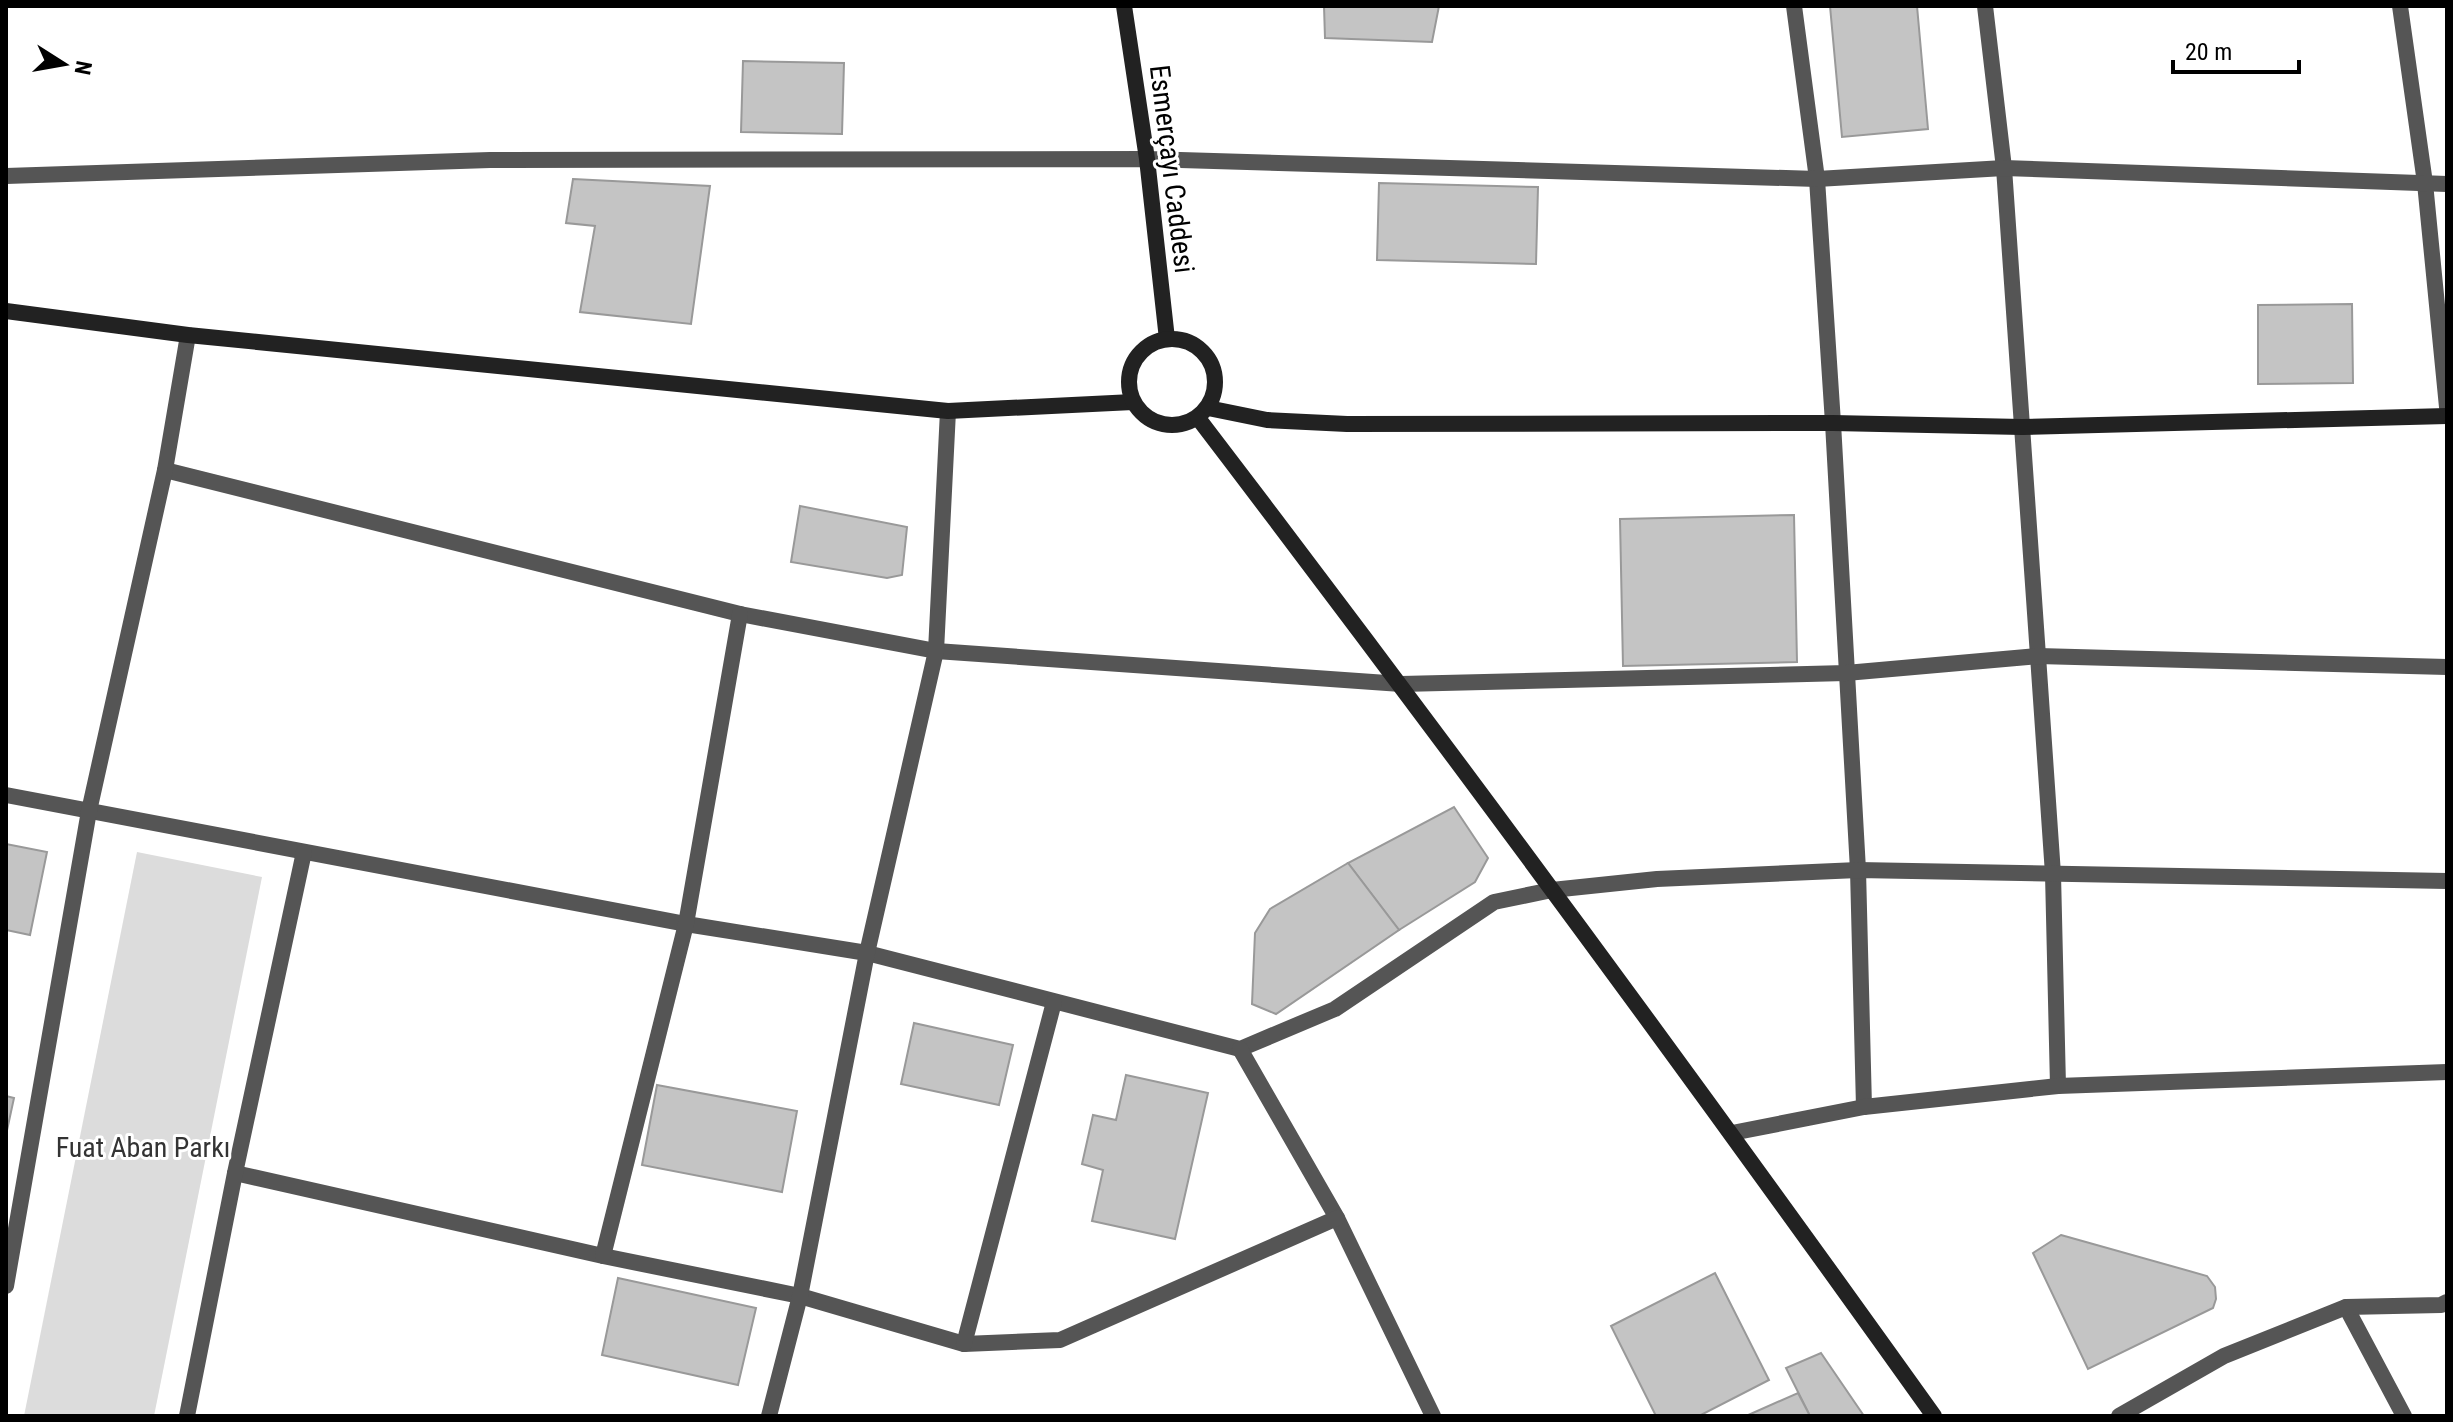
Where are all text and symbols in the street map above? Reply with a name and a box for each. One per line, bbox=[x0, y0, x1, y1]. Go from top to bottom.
north arrow bbox=[24, 24, 104, 104]
scale bar bbox=[2173, 24, 2299, 74]
text: 20 m bbox=[2185, 38, 2232, 66]
text: N bbox=[70, 59, 97, 77]
street label: Esmerçayı Caddesi bbox=[1143, 63, 1201, 275]
park label: Fuat Aban Parkı bbox=[56, 1131, 230, 1164]

